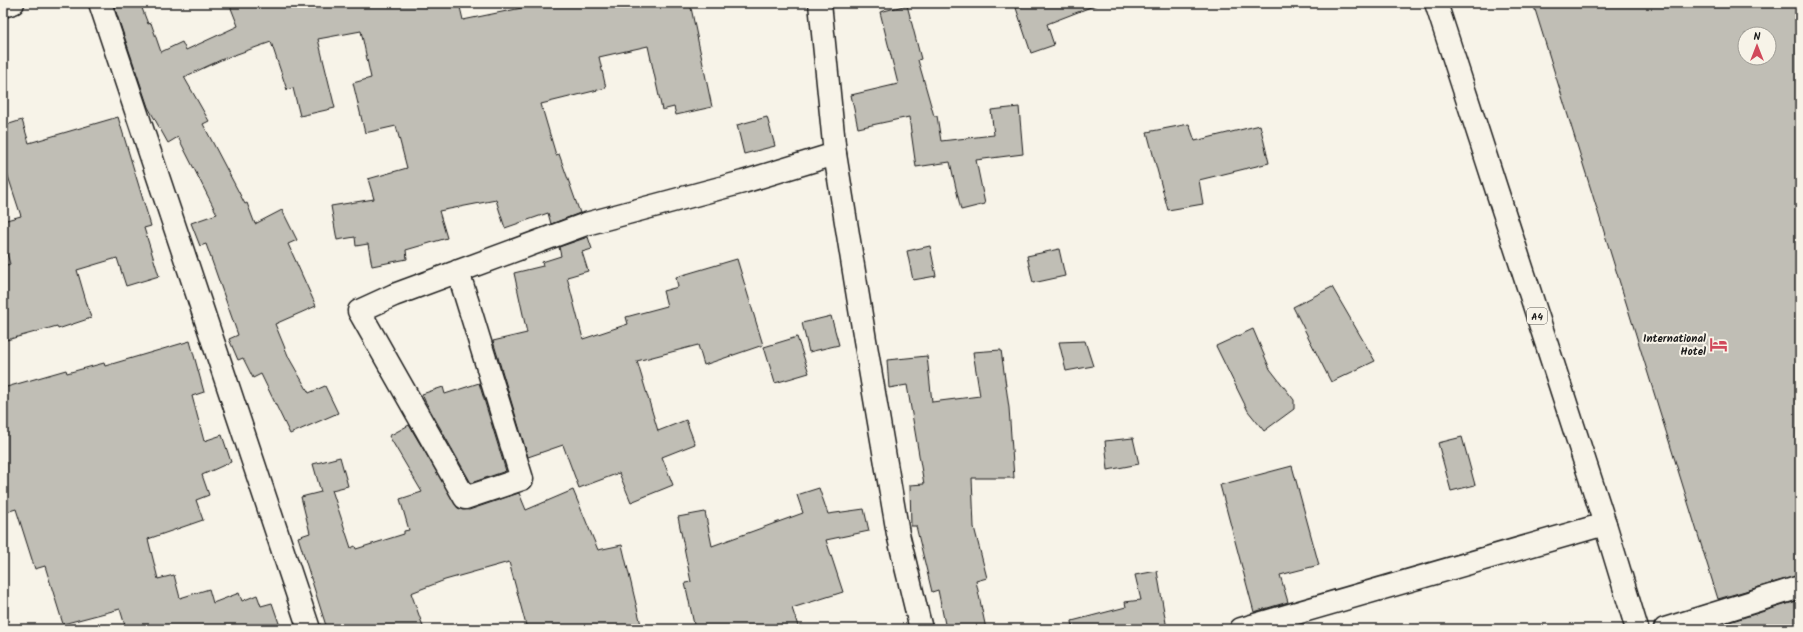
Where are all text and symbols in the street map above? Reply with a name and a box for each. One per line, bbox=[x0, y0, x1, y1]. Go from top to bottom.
north arrow bbox=[1737, 26, 1777, 66]
text: N bbox=[1754, 28, 1761, 46]
road number: A4 bbox=[1527, 308, 1547, 324]
place label: International Hotel bbox=[1643, 330, 1706, 361]
hotel icon: International Hotel bbox=[1709, 334, 1729, 354]

